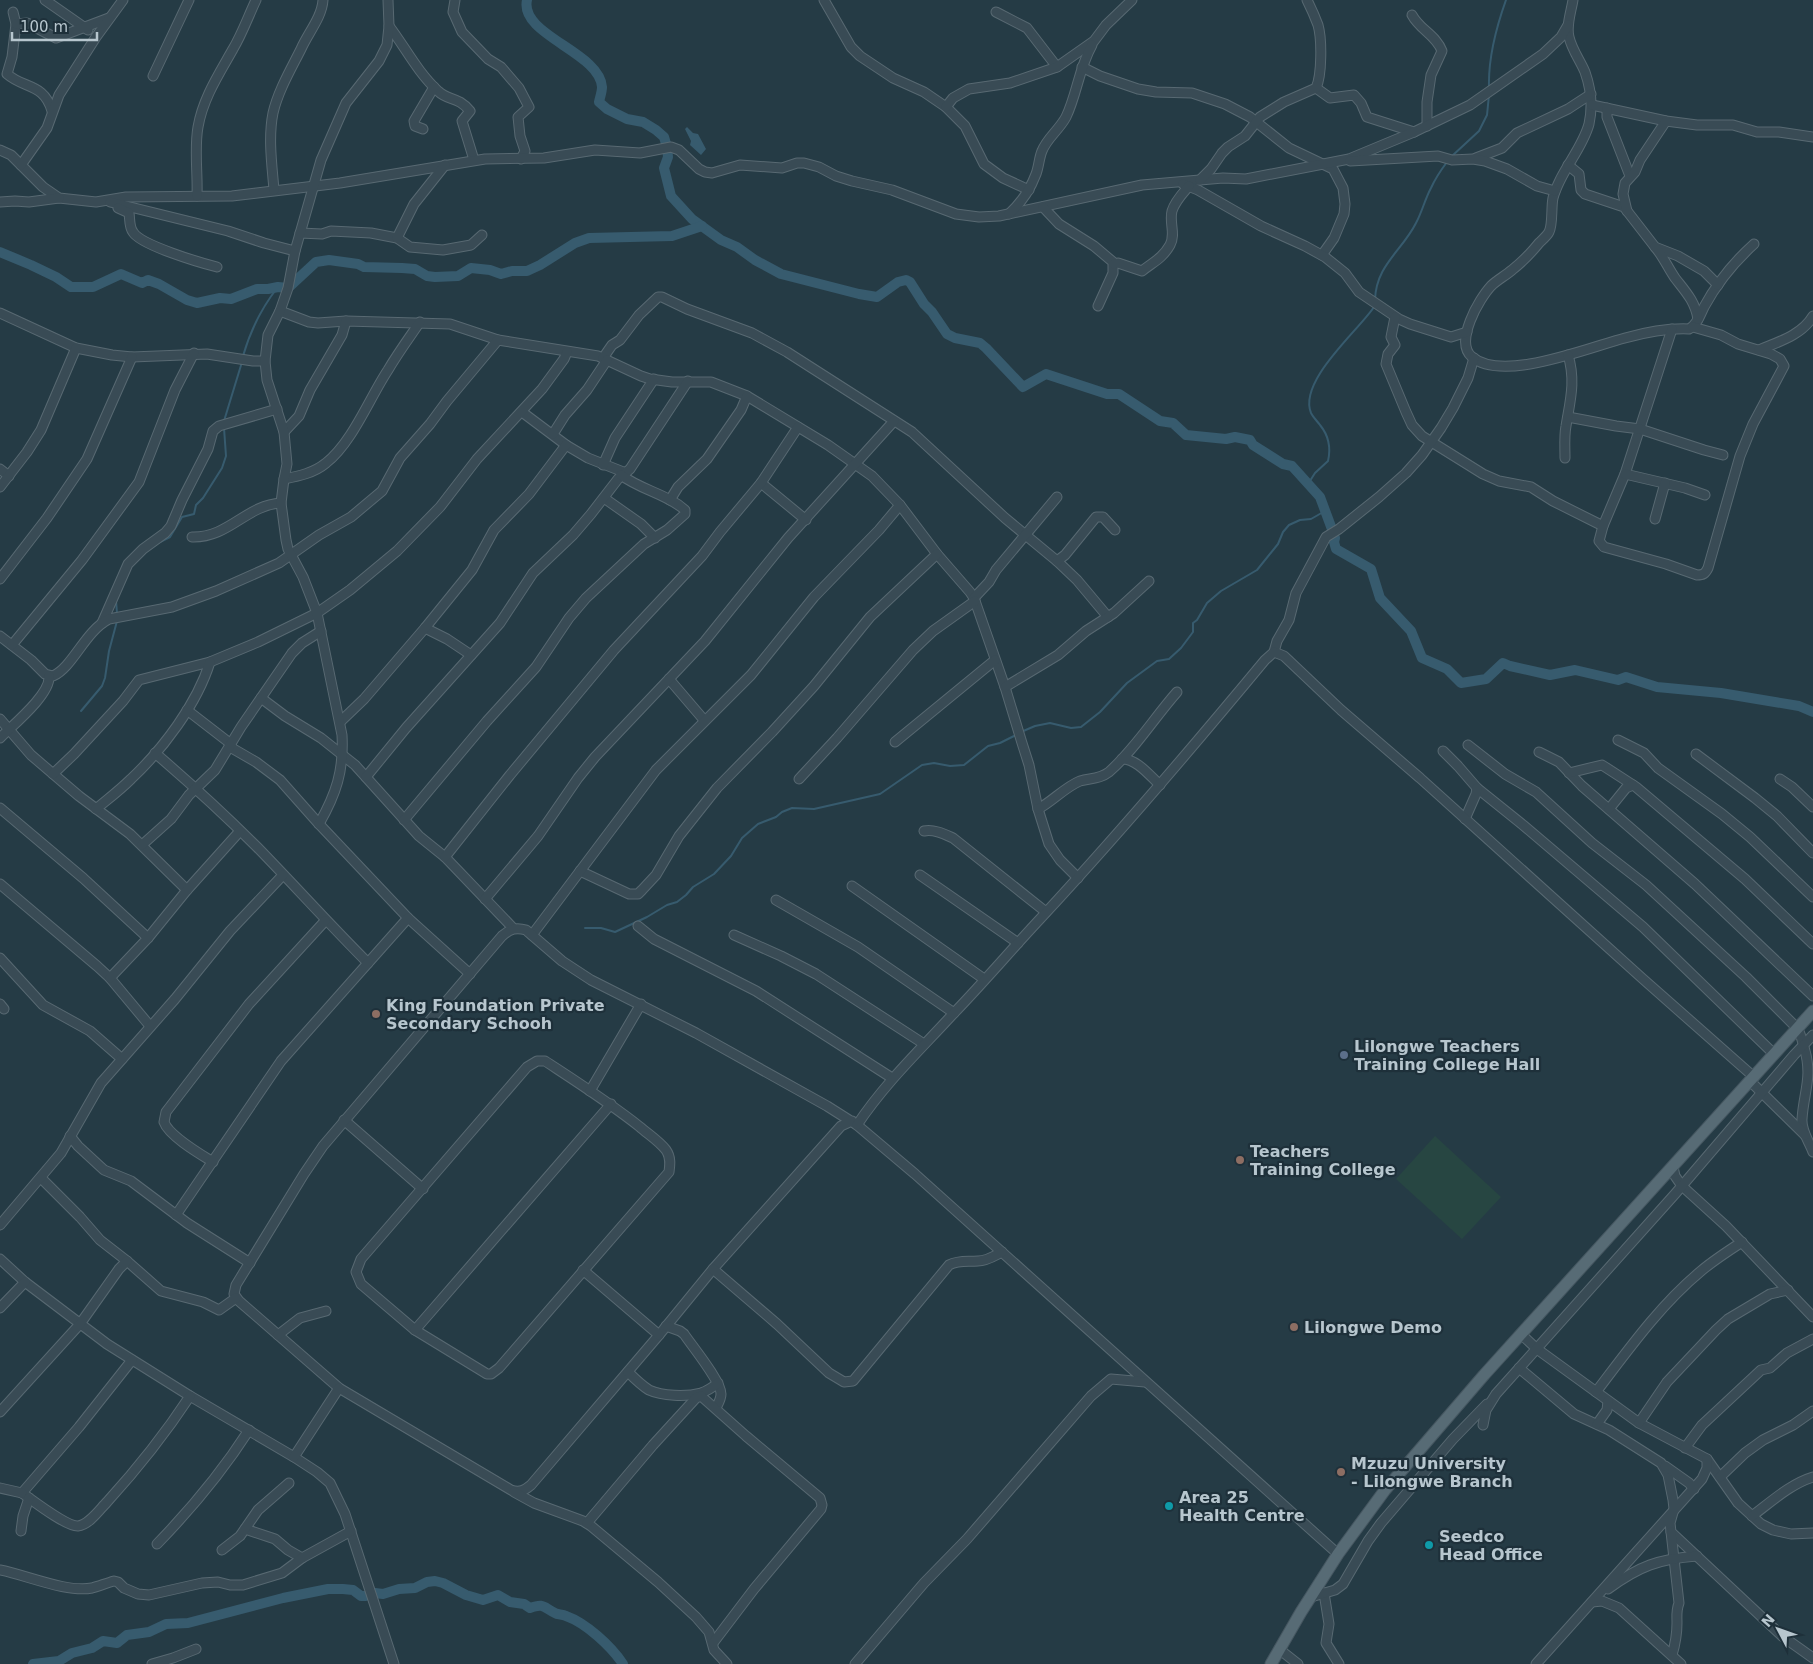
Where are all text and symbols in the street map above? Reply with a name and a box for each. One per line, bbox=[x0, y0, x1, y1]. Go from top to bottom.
scale bar bbox=[12, 10, 98, 42]
text: 100 m bbox=[20, 18, 68, 36]
place label: King Foundation Private Secondary Schooh bbox=[386, 996, 605, 1033]
marker: King Foundation Private Secondary Schooh bbox=[370, 1008, 382, 1020]
place label: Lilongwe Teachers Training College Hall bbox=[1354, 1037, 1540, 1074]
marker: Lilongwe Teachers Training College Hall bbox=[1338, 1049, 1350, 1061]
place label: Teachers Training College bbox=[1250, 1142, 1396, 1179]
marker: Teachers Training College bbox=[1234, 1154, 1246, 1166]
place label: Lilongwe Demo bbox=[1304, 1318, 1442, 1337]
marker: Lilongwe Demo bbox=[1288, 1321, 1300, 1333]
place label: Mzuzu University - Lilongwe Branch bbox=[1351, 1454, 1513, 1491]
marker: Mzuzu University - Lilongwe Branch bbox=[1335, 1466, 1347, 1478]
place label: Area 25 Health Centre bbox=[1179, 1488, 1305, 1525]
marker: Area 25 Health Centre bbox=[1163, 1500, 1175, 1512]
place label: Seedco Head Office bbox=[1439, 1527, 1543, 1564]
marker: Seedco Head Office bbox=[1423, 1539, 1435, 1551]
north arrow bbox=[1753, 1604, 1803, 1654]
text: N bbox=[1758, 1611, 1778, 1630]

